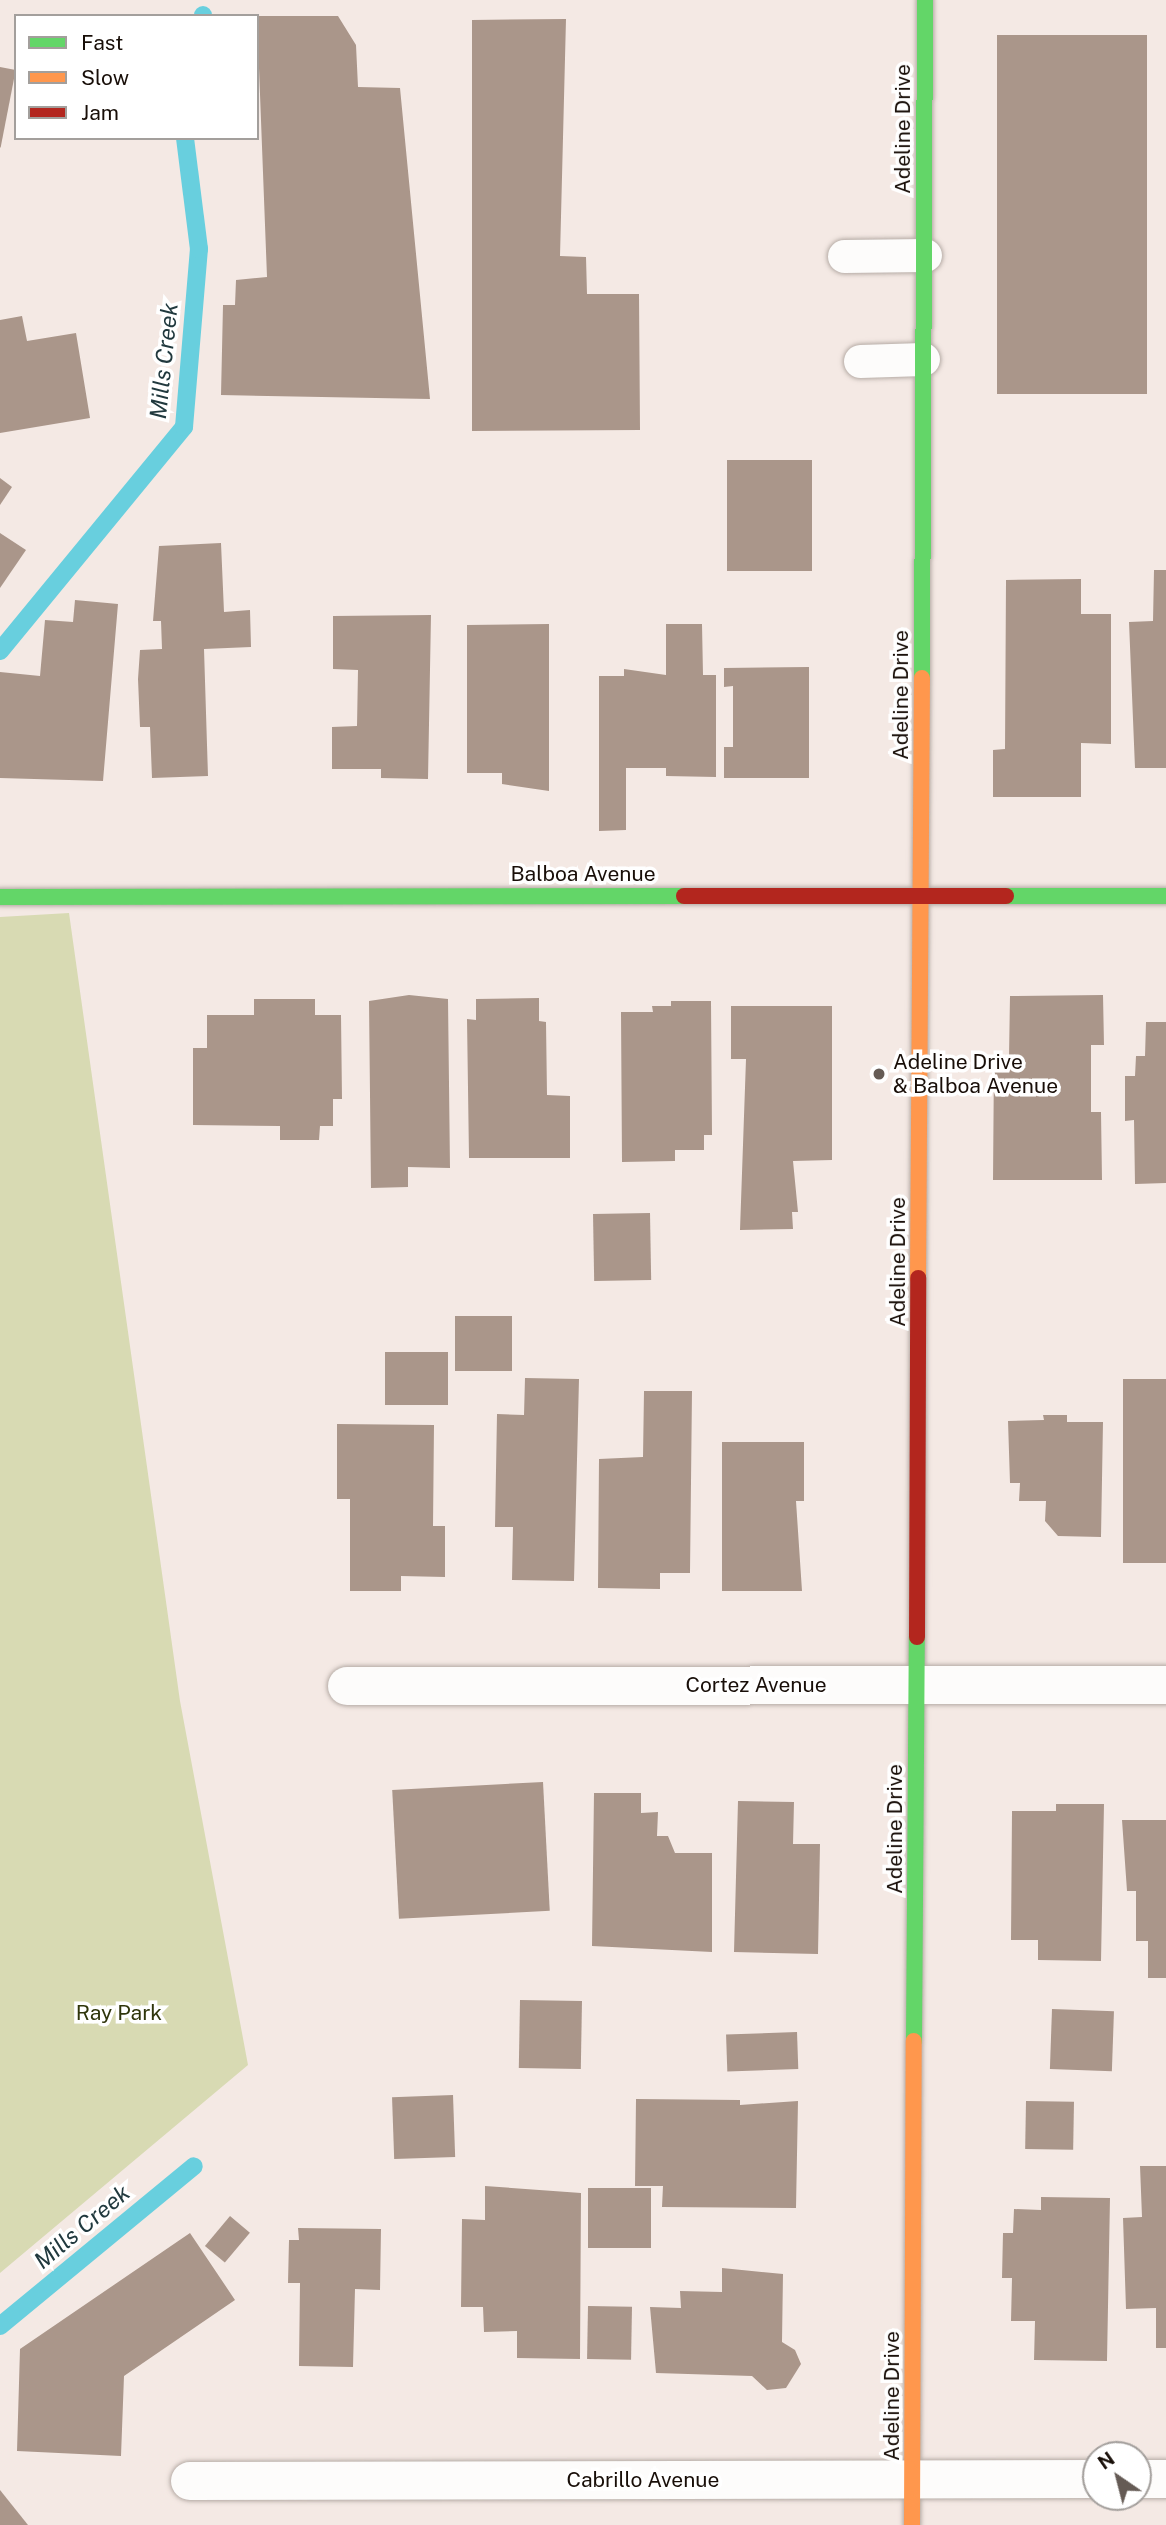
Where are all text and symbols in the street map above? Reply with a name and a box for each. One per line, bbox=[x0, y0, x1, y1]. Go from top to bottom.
legend bbox=[14, 14, 259, 140]
text: Fast bbox=[81, 30, 123, 55]
street label: Adeline Drive bbox=[890, 64, 916, 194]
text: Slow bbox=[81, 65, 129, 90]
text: Jam bbox=[81, 100, 119, 125]
water label: Mills Creek bbox=[144, 302, 184, 420]
street label: Adeline Drive bbox=[888, 630, 914, 760]
street label: Balboa Avenue bbox=[510, 861, 656, 887]
place label: Adeline Drive & Balboa Avenue bbox=[893, 1049, 1058, 1099]
marker: Adeline Drive & Balboa Avenue bbox=[871, 1066, 887, 1082]
street label: Adeline Drive bbox=[885, 1197, 911, 1327]
street label: Cortez Avenue bbox=[685, 1672, 827, 1698]
street label: Adeline Drive bbox=[882, 1764, 908, 1894]
park label: Ray Park bbox=[76, 2000, 162, 2026]
water label: Mills Creek bbox=[29, 2179, 135, 2275]
street label: Adeline Drive bbox=[879, 2331, 905, 2461]
north arrow bbox=[1082, 2441, 1152, 2511]
text: N bbox=[1094, 2447, 1118, 2474]
street label: Cabrillo Avenue bbox=[567, 2467, 719, 2493]

